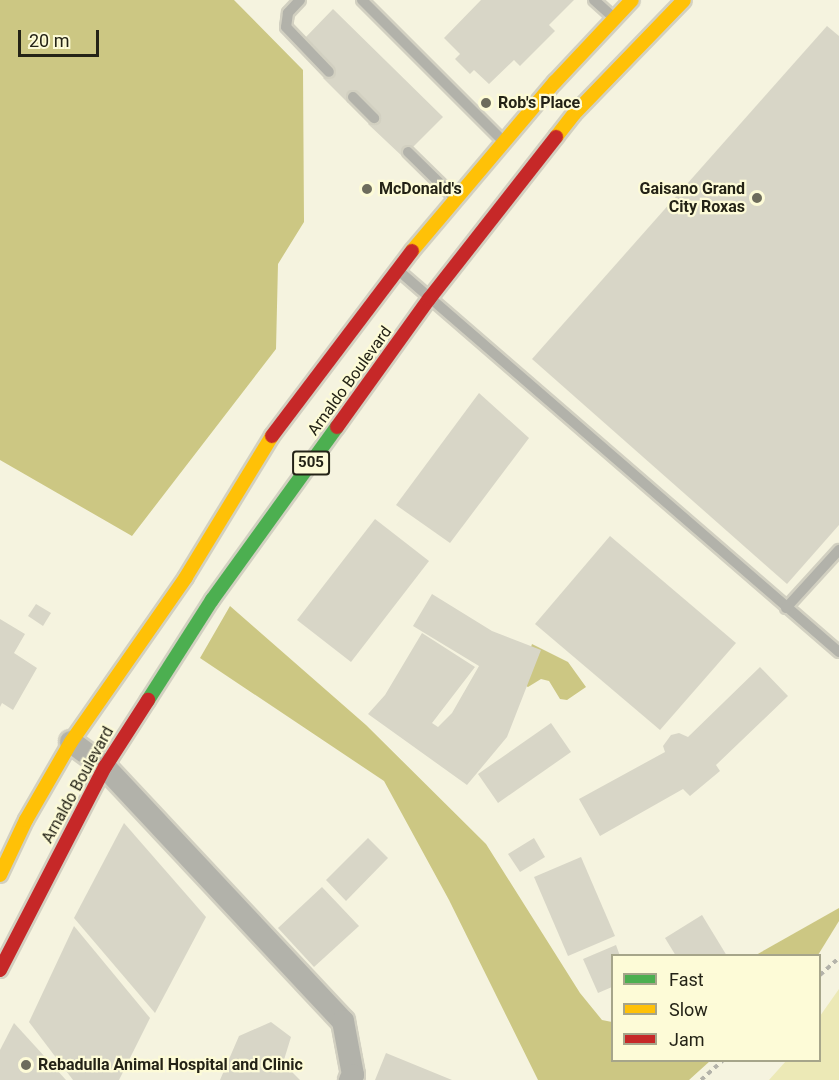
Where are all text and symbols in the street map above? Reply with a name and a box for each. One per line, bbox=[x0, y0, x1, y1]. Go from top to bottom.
scale bar bbox=[21, 18, 102, 56]
text: 20 m bbox=[29, 30, 69, 51]
place label: Rob's Place bbox=[498, 93, 580, 113]
marker: Rob's Place bbox=[479, 96, 493, 110]
place label: McDonald's bbox=[379, 179, 462, 199]
place label: Gaisano Grand City Roxas bbox=[639, 179, 745, 217]
marker: McDonald's bbox=[360, 182, 374, 196]
marker: Gaisano Grand City Roxas bbox=[750, 191, 764, 205]
street label: Arnaldo Boulevard bbox=[304, 323, 396, 439]
road number: 505 bbox=[292, 451, 330, 475]
street label: Arnaldo Boulevard bbox=[38, 723, 118, 847]
legend bbox=[611, 954, 821, 1062]
text: Fast bbox=[669, 969, 704, 990]
text: Slow bbox=[669, 999, 708, 1020]
text: Jam bbox=[669, 1029, 705, 1050]
place label: Rebadulla Animal Hospital and Clinic bbox=[38, 1055, 303, 1075]
marker: Rebadulla Animal Hospital and Clinic bbox=[19, 1058, 33, 1072]

